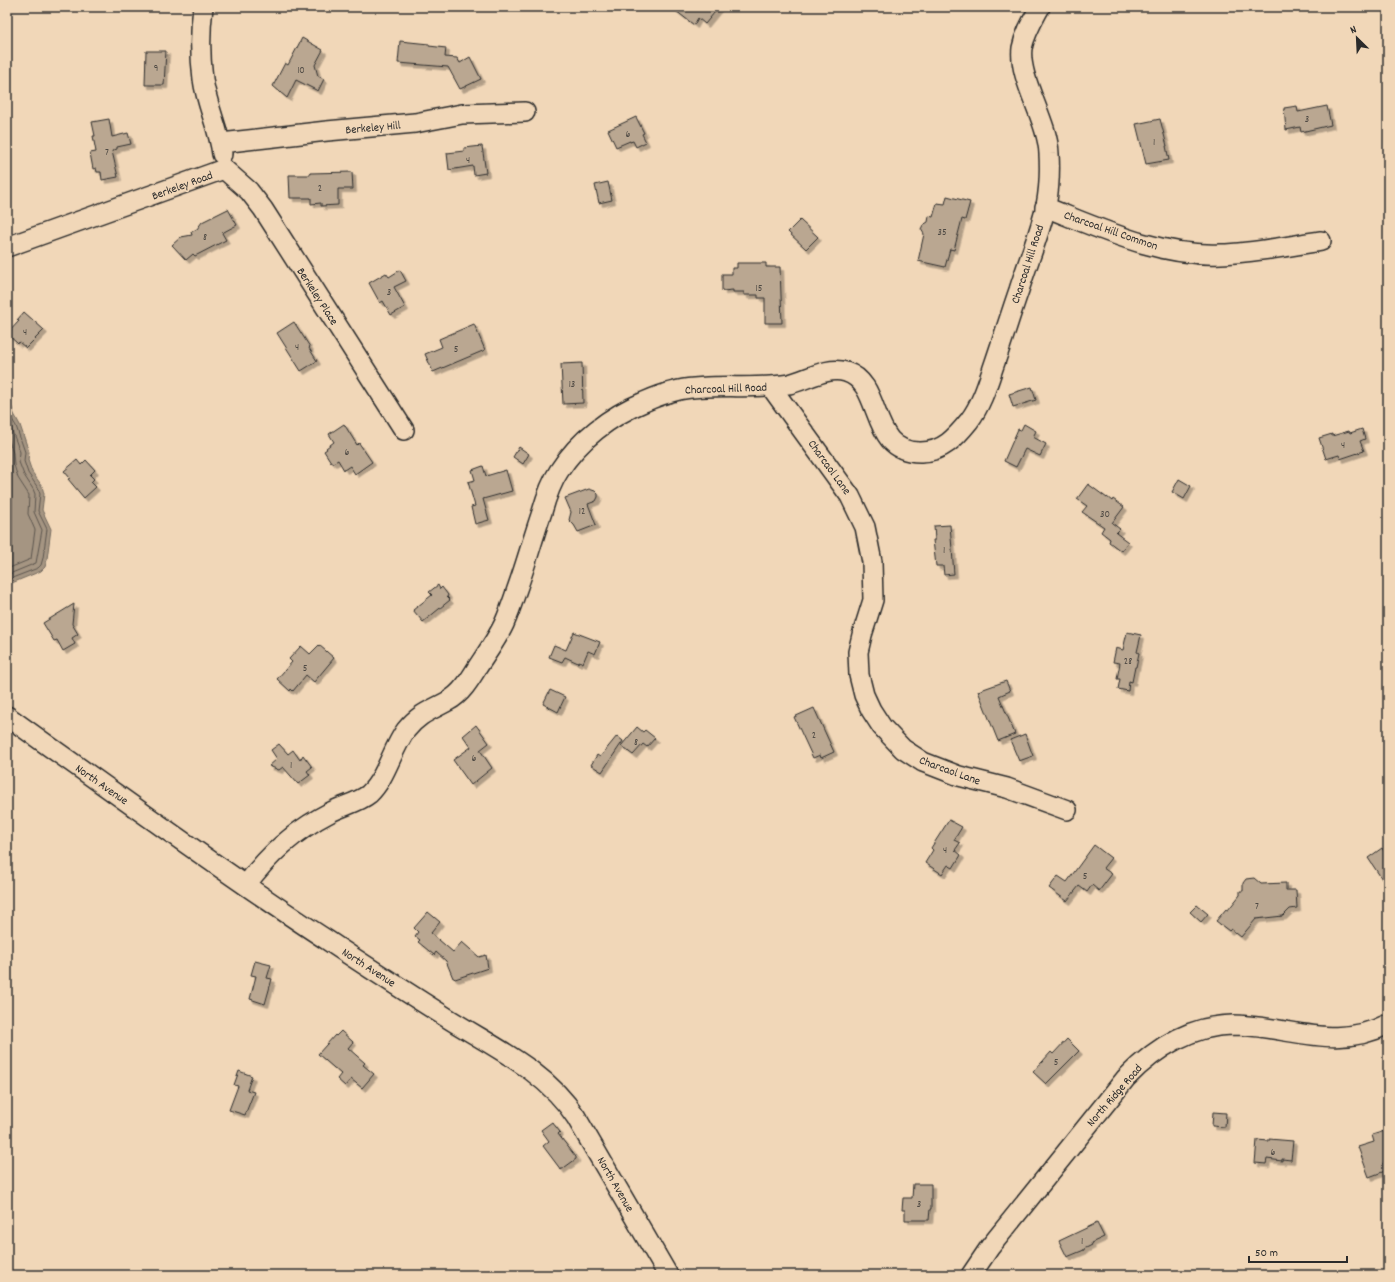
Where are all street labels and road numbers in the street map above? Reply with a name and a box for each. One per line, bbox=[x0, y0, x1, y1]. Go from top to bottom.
street label: Berkeley Hill bbox=[345, 118, 402, 139]
street label: Berkeley Road bbox=[150, 168, 215, 205]
street label: Charcoal Hill Common bbox=[1061, 207, 1160, 256]
street label: Charcoal Hill Road bbox=[1008, 223, 1049, 306]
street label: Berkeley Place bbox=[292, 265, 342, 329]
street label: Charcoal Hill Road bbox=[685, 380, 767, 399]
street label: Charcaol Lane bbox=[803, 437, 855, 499]
street label: Charcaol Lane bbox=[916, 752, 983, 790]
street label: North Avenue bbox=[71, 761, 131, 810]
street label: North Avenue bbox=[338, 944, 398, 992]
street label: North Ridge Road bbox=[1083, 1061, 1147, 1131]
street label: North Avenue bbox=[592, 1154, 637, 1216]

